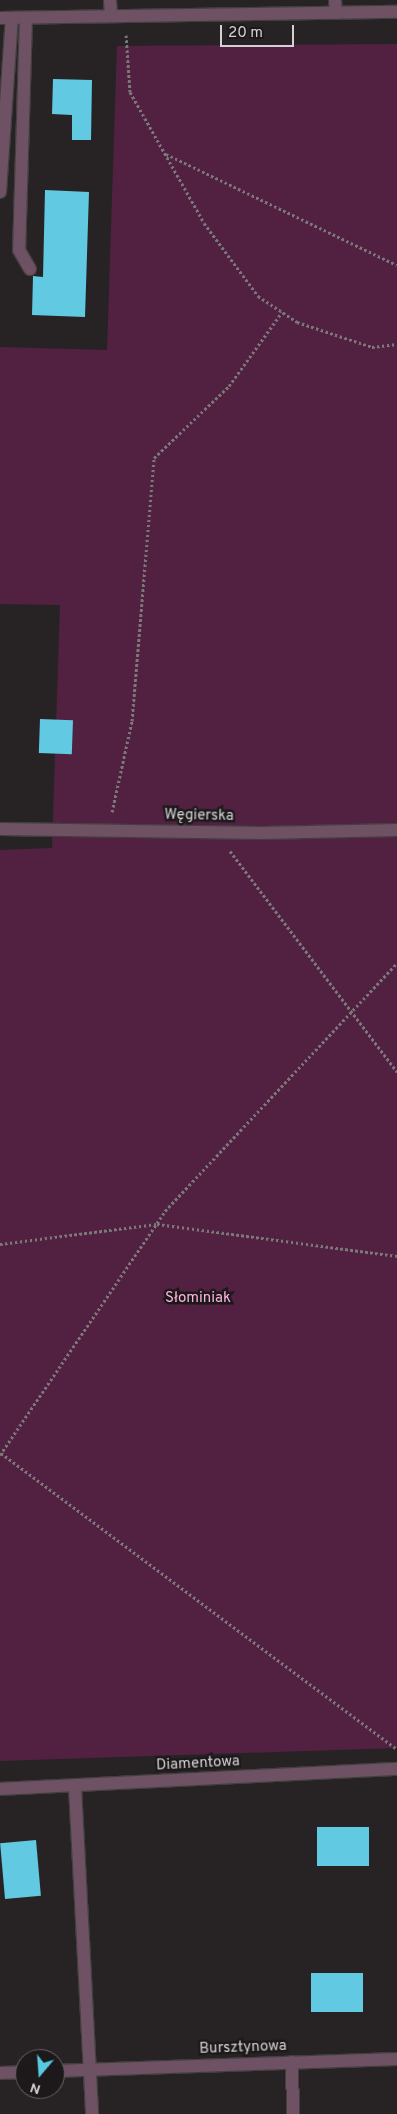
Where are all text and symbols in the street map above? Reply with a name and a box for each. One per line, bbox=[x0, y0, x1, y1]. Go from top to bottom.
scale bar bbox=[222, 15, 296, 47]
text: 20 m bbox=[228, 24, 263, 43]
street label: Węgierska bbox=[164, 806, 234, 826]
park label: Słominiak bbox=[165, 1290, 231, 1308]
street label: Diamentowa bbox=[156, 1753, 240, 1775]
street label: Bursztynowa bbox=[199, 2037, 287, 2059]
north arrow bbox=[15, 2049, 65, 2099]
text: N bbox=[28, 2078, 43, 2097]

